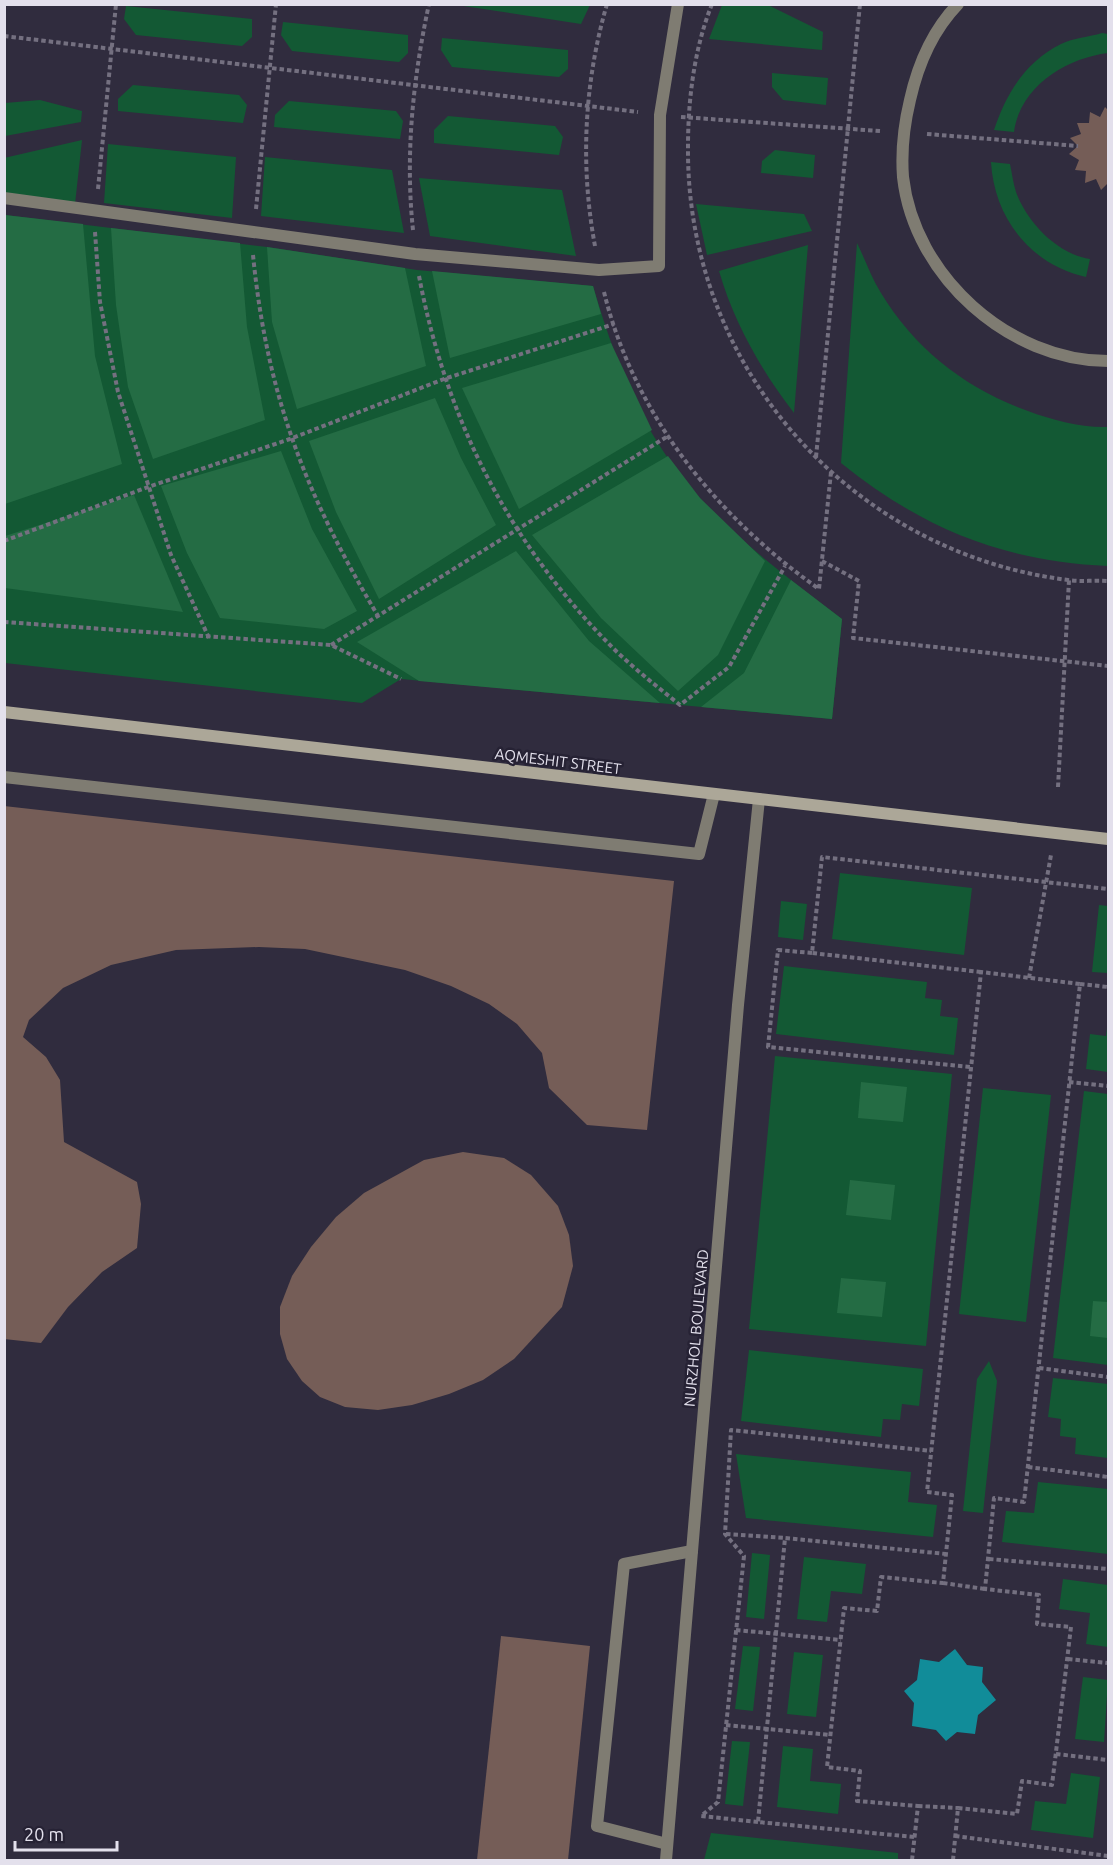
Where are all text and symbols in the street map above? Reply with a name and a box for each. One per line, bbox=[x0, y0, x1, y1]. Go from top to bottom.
street label: AQMESHIT STREET bbox=[494, 745, 623, 777]
street label: NURZHOL BOULEVARD bbox=[681, 1249, 711, 1407]
scale bar bbox=[15, 1814, 117, 1852]
text: 20 m bbox=[24, 1824, 64, 1844]

